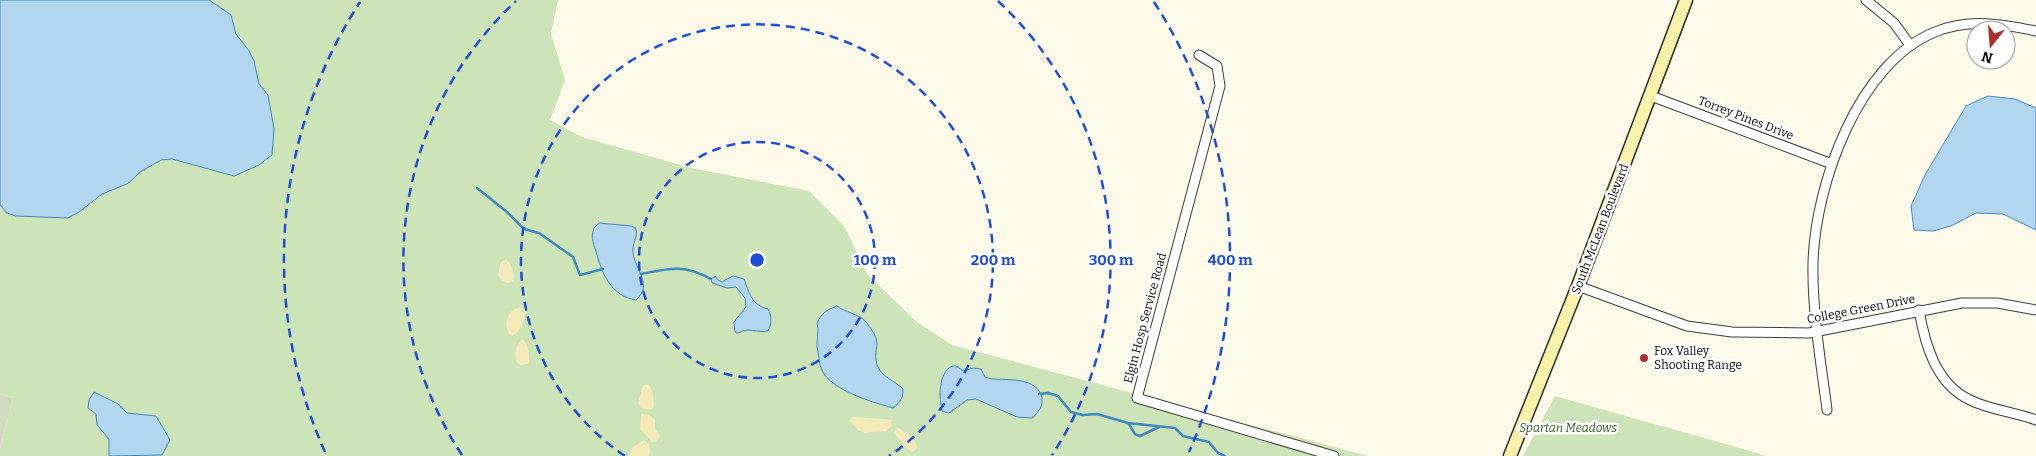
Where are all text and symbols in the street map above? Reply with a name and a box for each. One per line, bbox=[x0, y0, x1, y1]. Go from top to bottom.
north arrow bbox=[1966, 20, 2016, 70]
text: N bbox=[1980, 47, 1995, 67]
street label: Torrey Pines Drive bbox=[1696, 93, 1796, 143]
street label: South McLean Boulevard bbox=[1569, 162, 1631, 296]
centre of rings bbox=[748, 251, 766, 269]
text: 100 m bbox=[854, 251, 897, 269]
text: 200 m bbox=[971, 251, 1016, 269]
text: 300 m bbox=[1089, 251, 1134, 269]
street label: Elgin Hosp Service Road bbox=[1121, 251, 1169, 385]
text: 400 m bbox=[1207, 251, 1253, 269]
street label: College Green Drive bbox=[1806, 292, 1916, 326]
place label: Fox Valley Shooting Range bbox=[1654, 344, 1742, 372]
marker: Fox Valley Shooting Range bbox=[1638, 352, 1650, 364]
park label: Spartan Meadows bbox=[1519, 421, 1617, 435]

